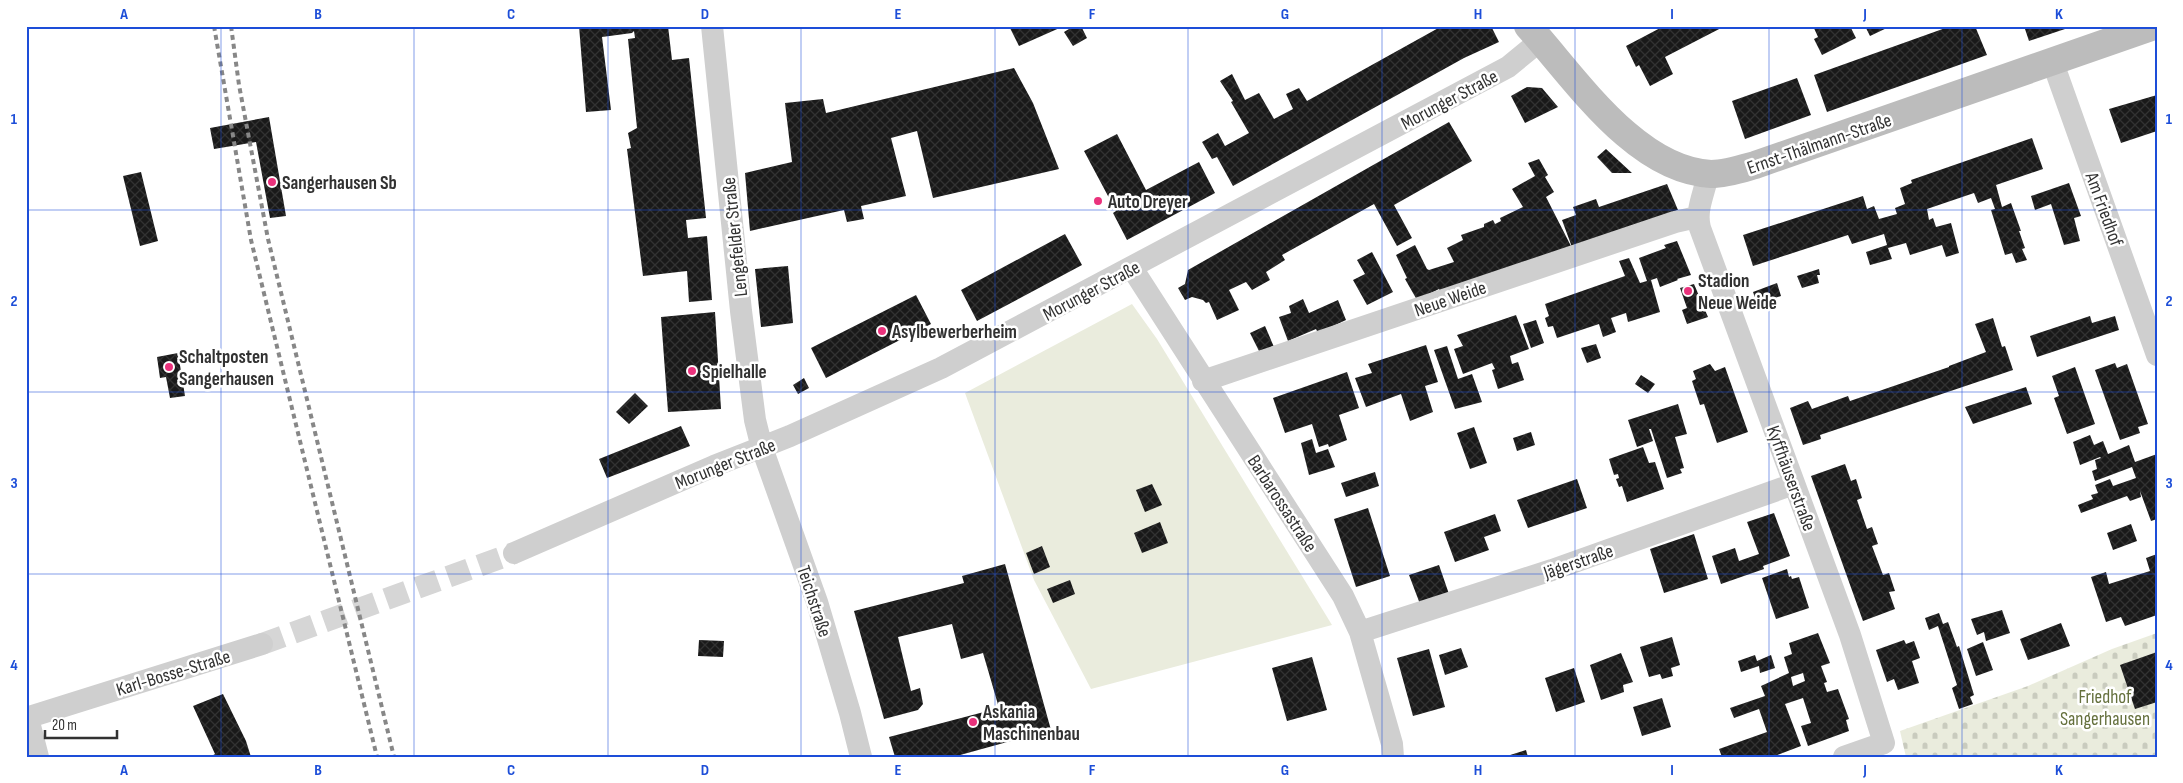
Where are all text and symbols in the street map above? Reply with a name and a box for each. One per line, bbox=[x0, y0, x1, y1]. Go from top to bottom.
text: A bbox=[119, 5, 128, 24]
text: B bbox=[314, 5, 322, 24]
text: C bbox=[507, 5, 515, 24]
text: D bbox=[701, 5, 709, 24]
text: E bbox=[895, 5, 902, 24]
text: F bbox=[1089, 5, 1096, 24]
text: G bbox=[1281, 5, 1289, 24]
text: H bbox=[1474, 5, 1482, 24]
text: I bbox=[1670, 5, 1674, 24]
text: J bbox=[1862, 5, 1867, 24]
text: K bbox=[2055, 5, 2063, 24]
street label: Morunger Straße bbox=[1397, 65, 1502, 135]
street label: Ernst-Thälmann-Straße bbox=[1744, 109, 1895, 180]
text: 1 bbox=[11, 110, 18, 129]
text: 1 bbox=[2166, 110, 2173, 129]
street label: Am Friedhof bbox=[2079, 169, 2128, 250]
place label: Sangerhausen Sb bbox=[282, 172, 397, 195]
marker: Sangerhausen Sb bbox=[266, 176, 278, 188]
street label: Lengefelder Straße bbox=[718, 176, 753, 298]
place label: Auto Dreyer bbox=[1107, 191, 1188, 214]
marker: Auto Dreyer bbox=[1092, 195, 1104, 207]
street label: Morunger Straße bbox=[1039, 256, 1144, 326]
place label: Stadion Neue Weide bbox=[1698, 270, 1777, 315]
street label: Neue Weide bbox=[1411, 276, 1490, 322]
marker: Stadion Neue Weide bbox=[1682, 285, 1694, 297]
text: 2 bbox=[10, 292, 18, 311]
text: 2 bbox=[2165, 292, 2173, 311]
place label: Asylbewerberheim bbox=[891, 321, 1017, 344]
marker: Asylbewerberheim bbox=[876, 325, 888, 337]
place label: Schaltposten Sangerhausen bbox=[179, 346, 274, 391]
marker: Schaltposten Sangerhausen bbox=[163, 361, 175, 373]
place label: Spielhalle bbox=[702, 361, 767, 384]
marker: Spielhalle bbox=[686, 365, 698, 377]
street label: Kyffhäuserstraße bbox=[1761, 423, 1820, 534]
street label: Morunger Straße bbox=[672, 434, 779, 495]
street label: Barbarossastraße bbox=[1242, 451, 1322, 557]
text: 3 bbox=[10, 474, 18, 493]
text: 3 bbox=[2165, 474, 2173, 493]
street label: Jägerstraße bbox=[1540, 540, 1616, 585]
street label: Teichstraße bbox=[791, 563, 836, 640]
street label: Karl-Bosse-Straße bbox=[114, 645, 233, 702]
text: 4 bbox=[10, 656, 18, 675]
text: 4 bbox=[2165, 656, 2173, 675]
park label: Friedhof Sangerhausen bbox=[2060, 686, 2150, 731]
place label: Askania Maschinenbau bbox=[982, 701, 1080, 746]
scale bar bbox=[45, 708, 118, 740]
text: 20 m bbox=[52, 716, 77, 735]
marker: Askania Maschinenbau bbox=[967, 716, 979, 728]
text: A bbox=[119, 761, 128, 780]
text: B bbox=[314, 761, 322, 780]
text: C bbox=[507, 761, 515, 780]
text: D bbox=[701, 761, 709, 780]
text: E bbox=[895, 761, 902, 780]
text: F bbox=[1089, 761, 1096, 780]
text: G bbox=[1281, 761, 1289, 780]
text: H bbox=[1474, 761, 1482, 780]
text: I bbox=[1670, 761, 1674, 780]
text: J bbox=[1862, 761, 1867, 780]
text: K bbox=[2055, 761, 2063, 780]

